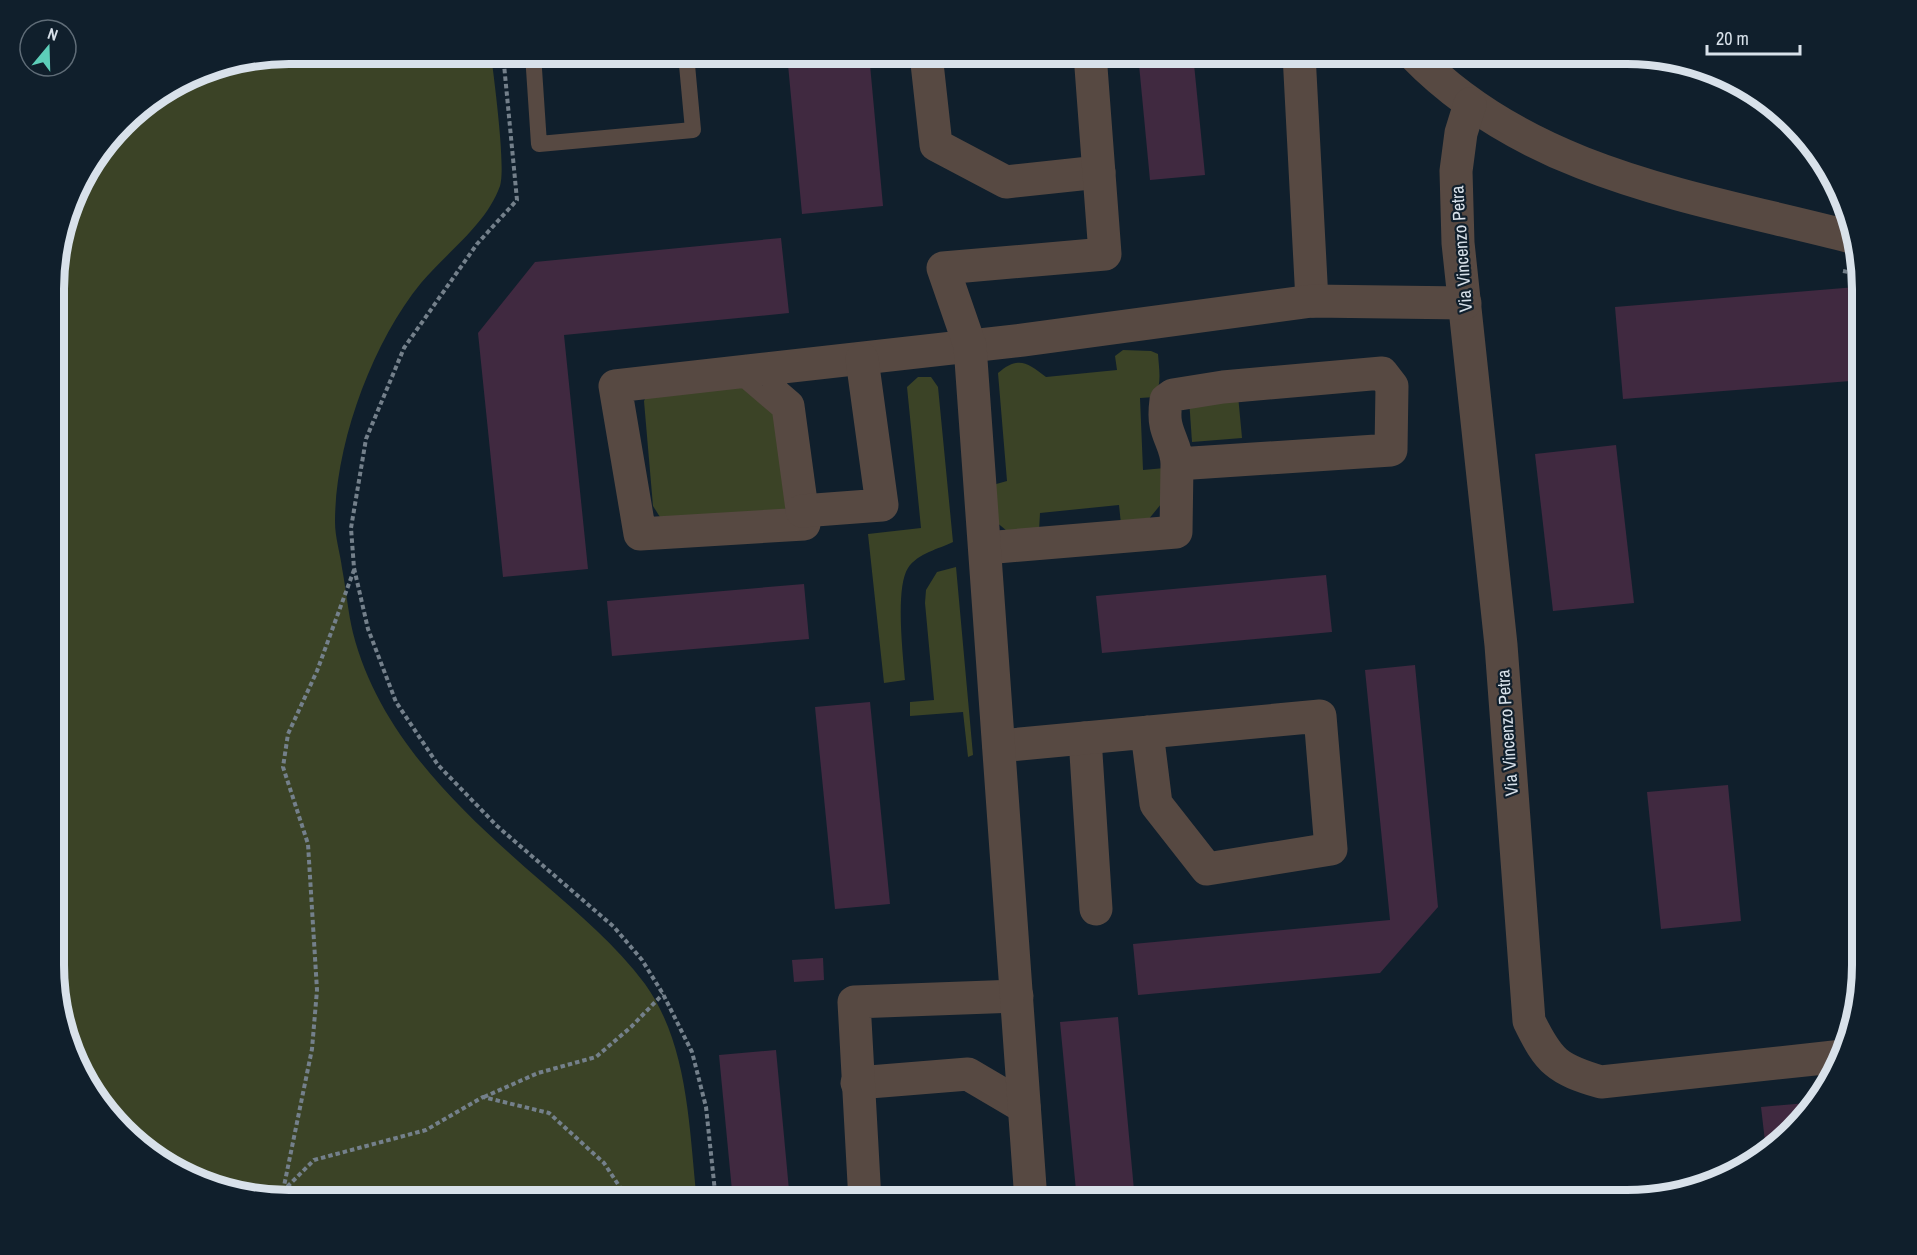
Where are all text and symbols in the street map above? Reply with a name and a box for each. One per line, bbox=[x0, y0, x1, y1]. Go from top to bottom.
north arrow bbox=[18, 18, 78, 78]
scale bar bbox=[1707, 18, 1800, 56]
text: N bbox=[45, 22, 61, 46]
text: 20 m bbox=[1716, 26, 1749, 51]
street label: Via Vincenzo Petra bbox=[1444, 185, 1478, 313]
street label: Via Vincenzo Petra bbox=[1490, 669, 1524, 797]

